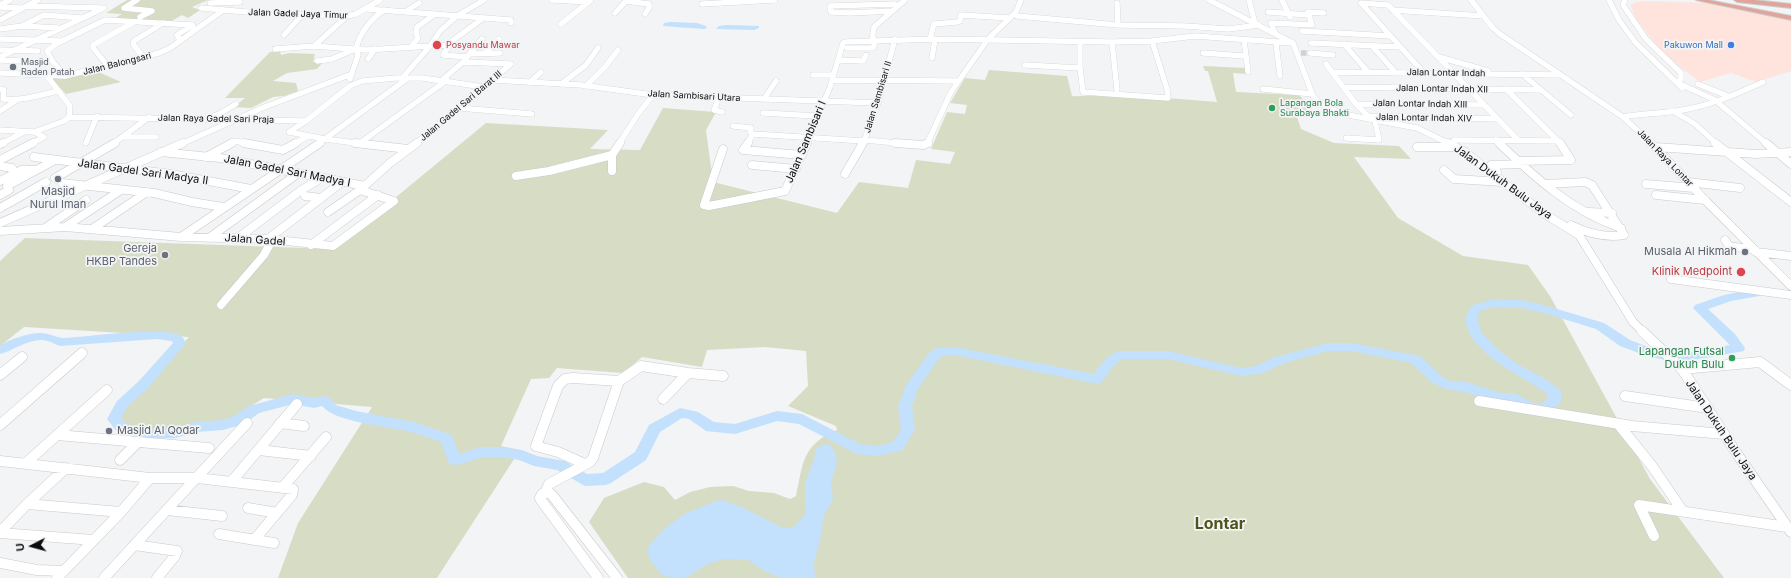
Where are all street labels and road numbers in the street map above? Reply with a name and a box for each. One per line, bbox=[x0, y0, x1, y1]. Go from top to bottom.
street label: Jalan Gadel Jaya Timur bbox=[248, 7, 348, 21]
street label: Jalan Balongsari bbox=[82, 50, 152, 78]
street label: Jalan Sambisari II bbox=[862, 60, 894, 134]
street label: Jalan Lontar Indah bbox=[1407, 67, 1485, 79]
street label: Jalan Gadel Sari Barat III bbox=[418, 69, 504, 143]
street label: Jalan Lontar Indah XII bbox=[1396, 83, 1488, 95]
street label: Jalan Sambisari Utara bbox=[647, 88, 741, 104]
street label: Jalan Lontar Indah XIII bbox=[1373, 98, 1467, 110]
street label: Jalan Sambisari I bbox=[783, 99, 829, 185]
street label: Jalan Lontar Indah XIV bbox=[1376, 112, 1472, 124]
street label: Jalan Raya Gadel Sari Praja bbox=[158, 113, 274, 125]
street label: Jalan Raya Lontar bbox=[1635, 127, 1695, 189]
street label: Jalan Dukuh Bulu Jaya bbox=[1451, 142, 1555, 222]
street label: Jalan Gadel Sari Madya I bbox=[223, 152, 351, 190]
street label: Jalan Gadel Sari Madya II bbox=[77, 156, 209, 188]
street label: Jalan Gadel bbox=[224, 231, 286, 249]
street label: Jalan Dukuh Bulu Jaya bbox=[1683, 377, 1759, 483]

